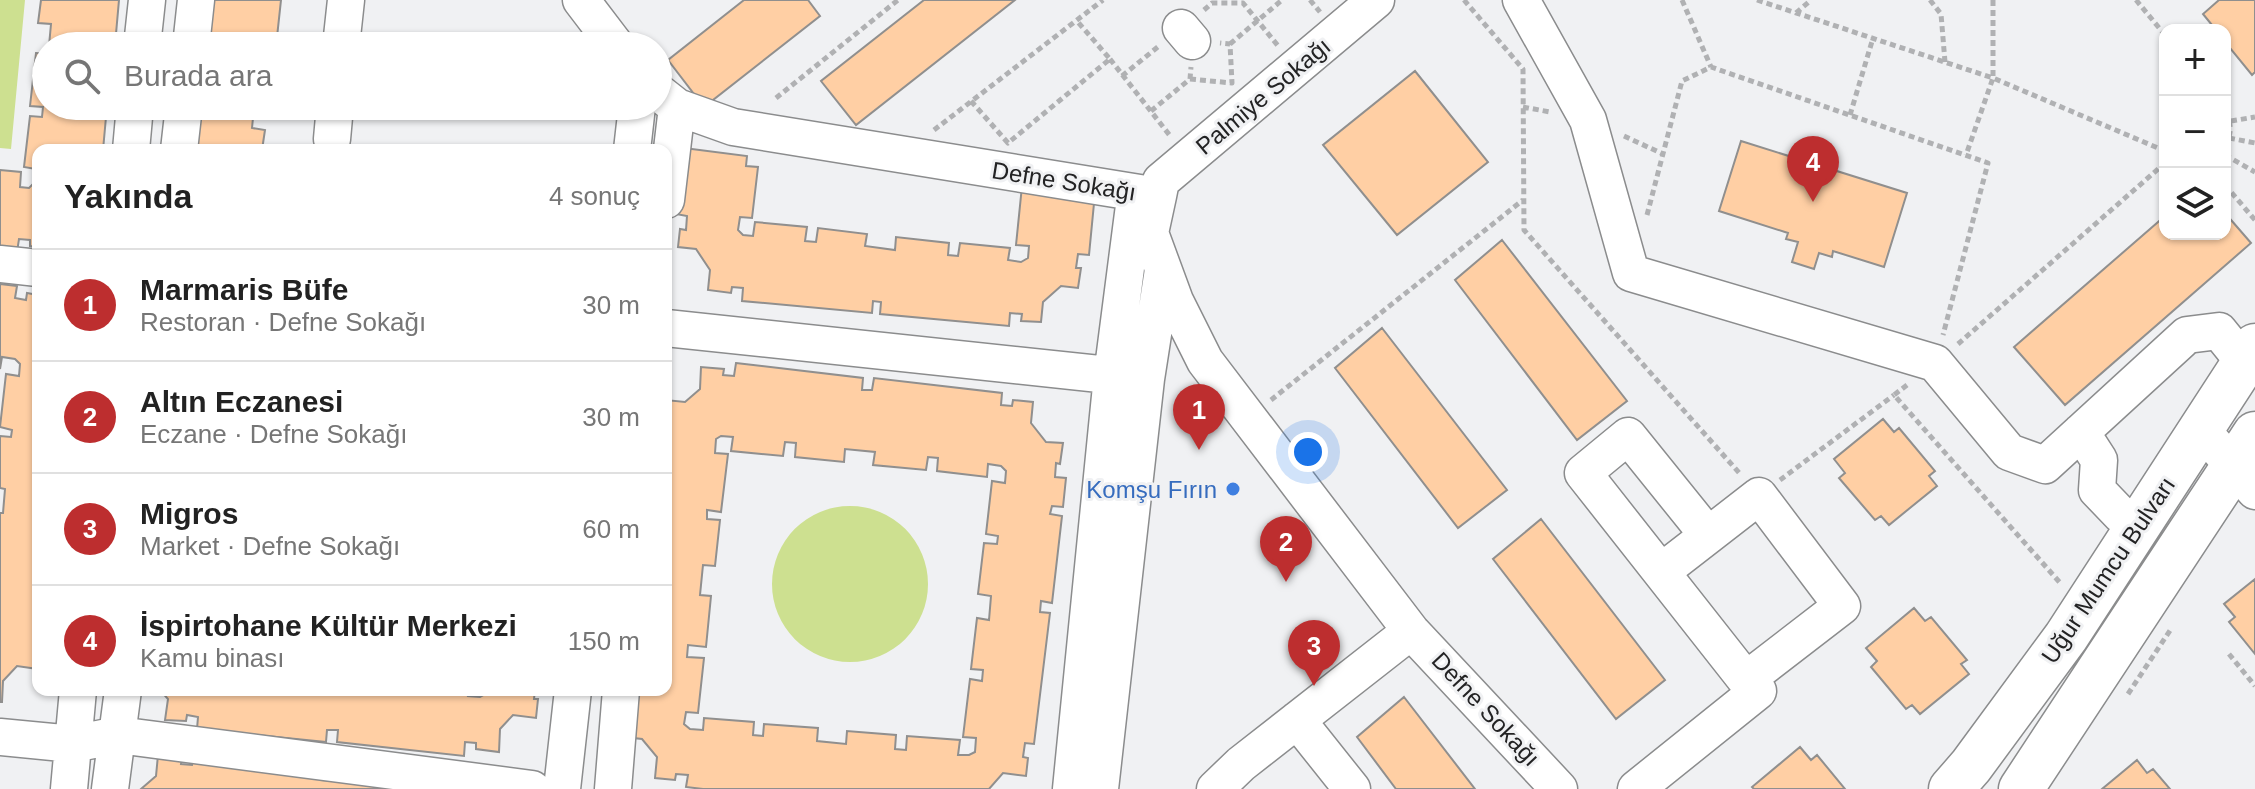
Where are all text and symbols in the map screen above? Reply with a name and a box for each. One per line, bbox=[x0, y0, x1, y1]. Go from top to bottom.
map controls bbox=[2159, 24, 2231, 240]
button: + bbox=[2159, 24, 2231, 96]
search box bbox=[32, 32, 672, 120]
street label: Palmiye Sokağı bbox=[1190, 32, 1336, 160]
icon: search bbox=[60, 54, 104, 98]
text: Burada ara bbox=[124, 59, 272, 92]
button: − bbox=[2159, 96, 2231, 168]
pin: 4 bbox=[1787, 136, 1839, 202]
street label: Defne Sokağı bbox=[990, 156, 1138, 206]
button: layers bbox=[2159, 168, 2231, 240]
text: Yakında bbox=[64, 177, 193, 215]
text: 4 sonuç bbox=[549, 181, 640, 211]
text: Marmaris Büfe bbox=[140, 273, 348, 306]
text: 1 bbox=[83, 290, 97, 320]
text: 30 m bbox=[582, 290, 640, 320]
text: Restoran · Defne Sokağı bbox=[140, 307, 426, 337]
pin: 1 bbox=[1173, 384, 1225, 450]
text: Altın Eczanesi bbox=[140, 385, 343, 418]
text: 2 bbox=[83, 402, 97, 432]
text: 30 m bbox=[582, 402, 640, 432]
text: Eczane · Defne Sokağı bbox=[140, 419, 407, 449]
your location bbox=[1288, 432, 1328, 472]
street label: Uğur Mumcu Bulvarı bbox=[2036, 472, 2180, 668]
place label: Komşu Fırın bbox=[1086, 476, 1217, 503]
marker: Komşu Fırın bbox=[1224, 480, 1242, 498]
text: Migros bbox=[140, 497, 238, 530]
text: 3 bbox=[83, 514, 97, 544]
text: 60 m bbox=[582, 514, 640, 544]
pin: 2 bbox=[1260, 516, 1312, 582]
text: Market · Defne Sokağı bbox=[140, 531, 400, 561]
text: İspirtohane Kültür Merkezi bbox=[140, 609, 517, 642]
pin: 3 bbox=[1288, 620, 1340, 686]
text: 4 bbox=[83, 626, 97, 656]
text: 150 m bbox=[568, 626, 640, 656]
text: Kamu binası bbox=[140, 643, 285, 673]
street label: Defne Sokağı bbox=[1427, 647, 1545, 771]

